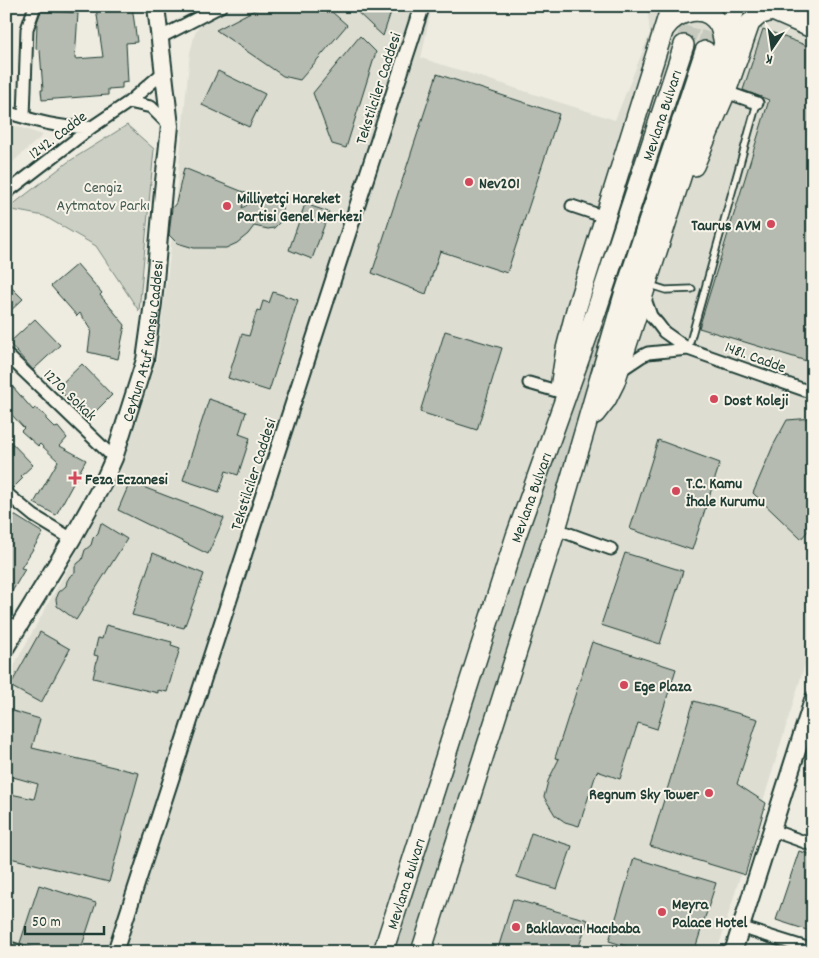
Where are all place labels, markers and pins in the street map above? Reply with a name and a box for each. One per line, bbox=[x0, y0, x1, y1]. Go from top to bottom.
place label: Nev201 bbox=[479, 173, 520, 196]
marker: Nev201 bbox=[463, 176, 475, 188]
place label: Milliyetçi Hareket Partisi Genel Merkezi bbox=[237, 188, 362, 229]
marker: Milliyetçi Hareket Partisi Genel Merkezi bbox=[221, 200, 233, 212]
place label: Taurus AVM bbox=[691, 215, 761, 238]
marker: Taurus AVM bbox=[765, 218, 777, 230]
place label: Dost Koleji bbox=[724, 390, 788, 413]
marker: Dost Koleji bbox=[708, 393, 720, 405]
place label: Feza Eczanesi bbox=[85, 469, 168, 492]
marker: Feza Eczanesi bbox=[69, 472, 81, 484]
place label: T.C. Kamu İhale Kurumu bbox=[686, 473, 765, 514]
marker: T.C. Kamu İhale Kurumu bbox=[670, 485, 682, 497]
place label: Ege Plaza bbox=[634, 676, 693, 699]
marker: Ege Plaza bbox=[618, 679, 630, 691]
place label: Regnum Sky Tower bbox=[589, 784, 700, 807]
marker: Regnum Sky Tower bbox=[703, 787, 715, 799]
place label: Meyra Palace Hotel bbox=[672, 894, 747, 935]
marker: Meyra Palace Hotel bbox=[656, 906, 668, 918]
place label: Baklavacı Hacıbaba bbox=[526, 918, 642, 941]
marker: Baklavacı Hacıbaba bbox=[510, 921, 522, 933]

